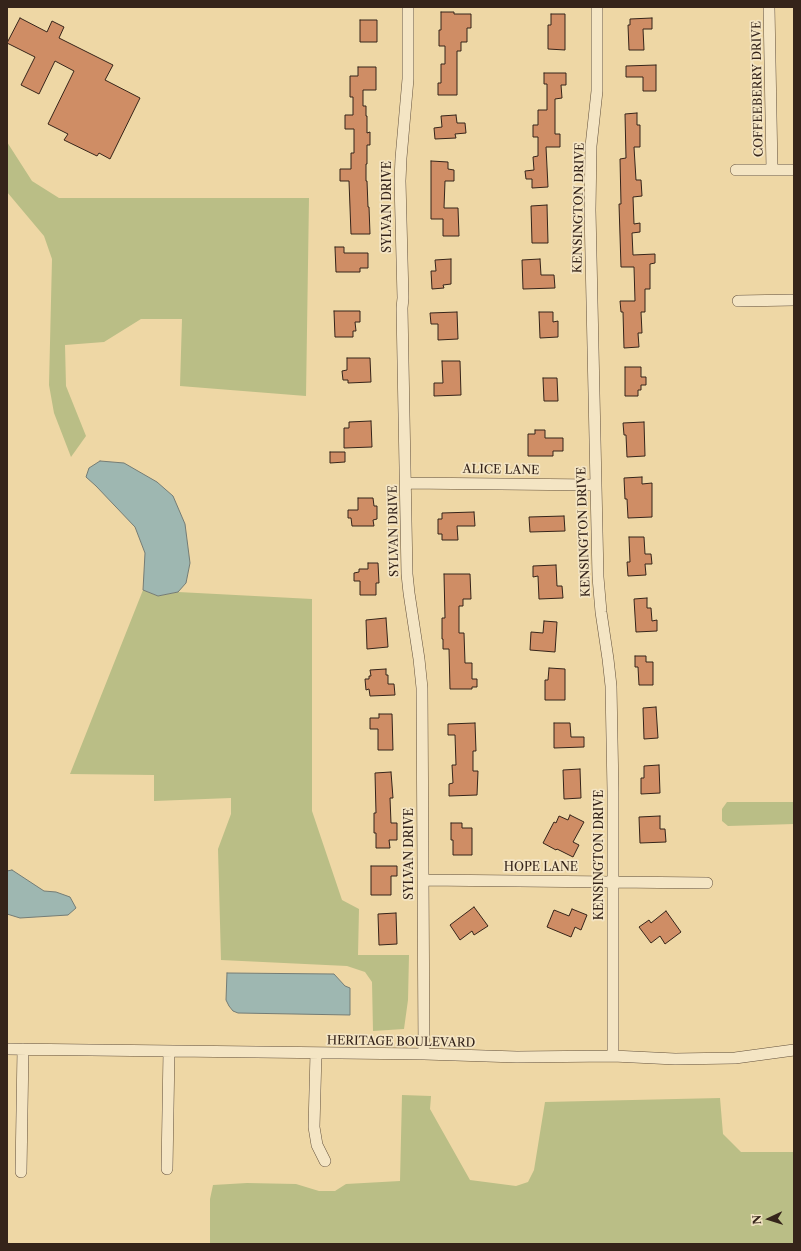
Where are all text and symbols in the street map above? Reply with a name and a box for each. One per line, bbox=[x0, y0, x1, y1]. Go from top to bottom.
street label: COFFEEBERRY DRIVE bbox=[750, 21, 766, 157]
street label: KENSINGTON DRIVE bbox=[571, 143, 587, 273]
street label: SYLVAN DRIVE bbox=[381, 161, 395, 253]
street label: ALICE LANE bbox=[462, 462, 540, 478]
street label: KENSINGTON DRIVE bbox=[575, 467, 593, 597]
street label: SYLVAN DRIVE bbox=[386, 485, 402, 577]
street label: KENSINGTON DRIVE bbox=[593, 790, 607, 920]
street label: SYLVAN DRIVE bbox=[403, 808, 417, 900]
street label: HOPE LANE bbox=[504, 861, 578, 875]
street label: HERITAGE BOULEVARD bbox=[327, 1034, 475, 1050]
north arrow bbox=[749, 1199, 789, 1239]
text: N bbox=[750, 1215, 764, 1225]

